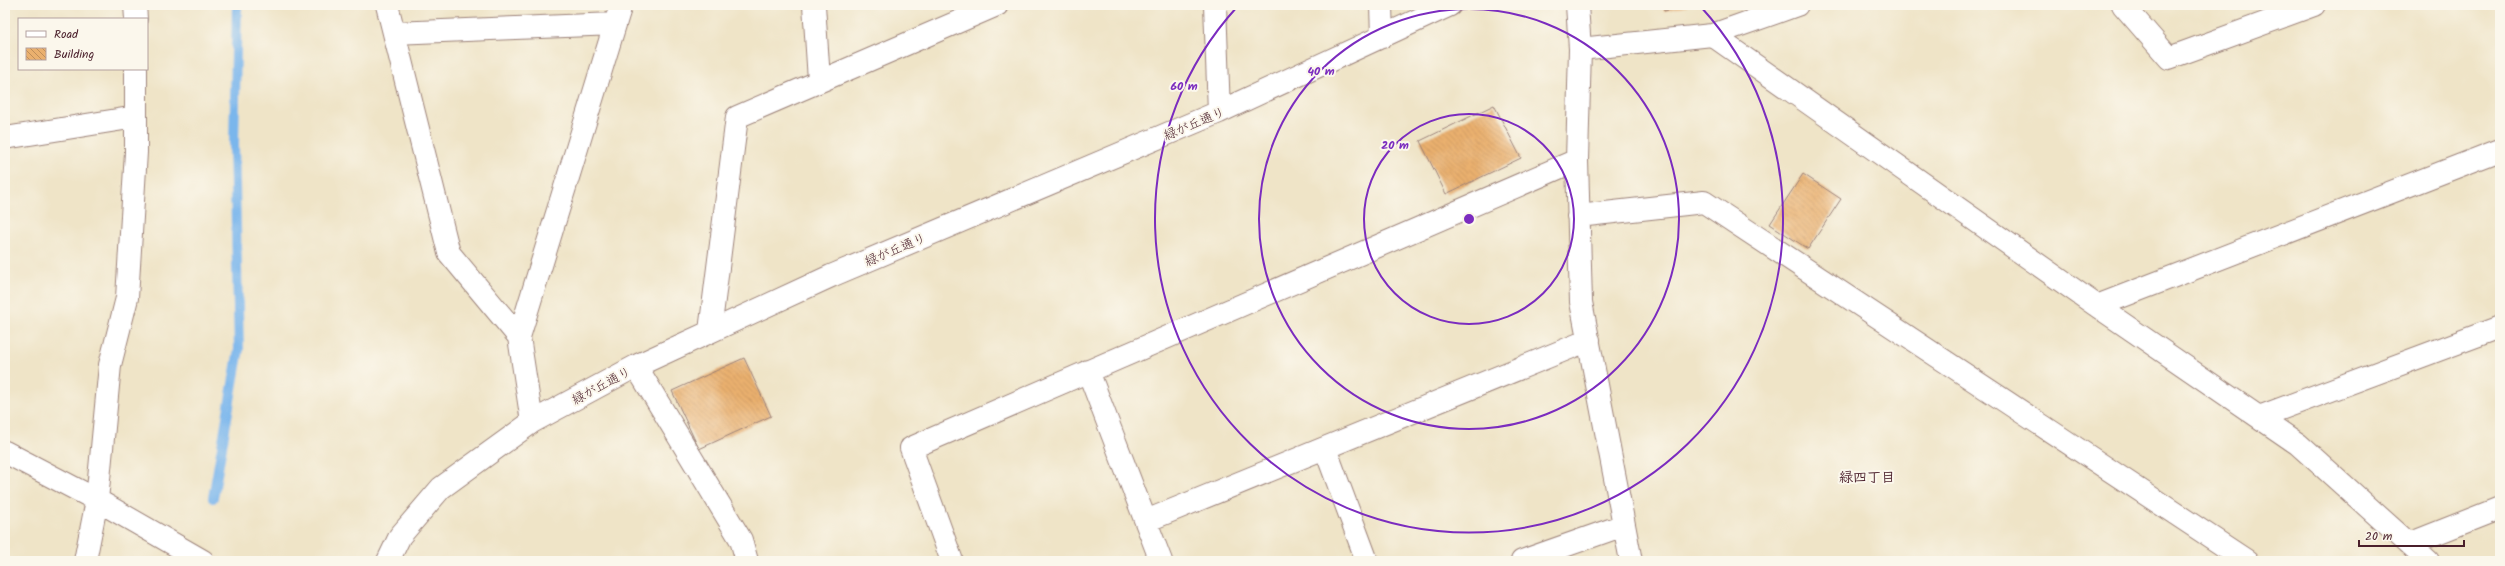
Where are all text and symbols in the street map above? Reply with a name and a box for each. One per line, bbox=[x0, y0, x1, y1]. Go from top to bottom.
legend bbox=[18, 18, 148, 70]
text: Road bbox=[54, 25, 79, 44]
text: Building bbox=[54, 45, 94, 64]
text: 40 m bbox=[1307, 62, 1335, 81]
text: 60 m bbox=[1170, 77, 1198, 96]
street label: 緑が丘通り bbox=[1161, 102, 1229, 147]
text: 20 m bbox=[1381, 136, 1409, 155]
centre of rings bbox=[1462, 212, 1476, 226]
street label: 緑が丘通り bbox=[862, 228, 930, 273]
street label: 緑が丘通り bbox=[568, 362, 635, 411]
district label: 緑四丁目 bbox=[1839, 467, 1895, 489]
scale bar bbox=[2359, 522, 2464, 548]
text: 20 m bbox=[2365, 527, 2393, 546]

